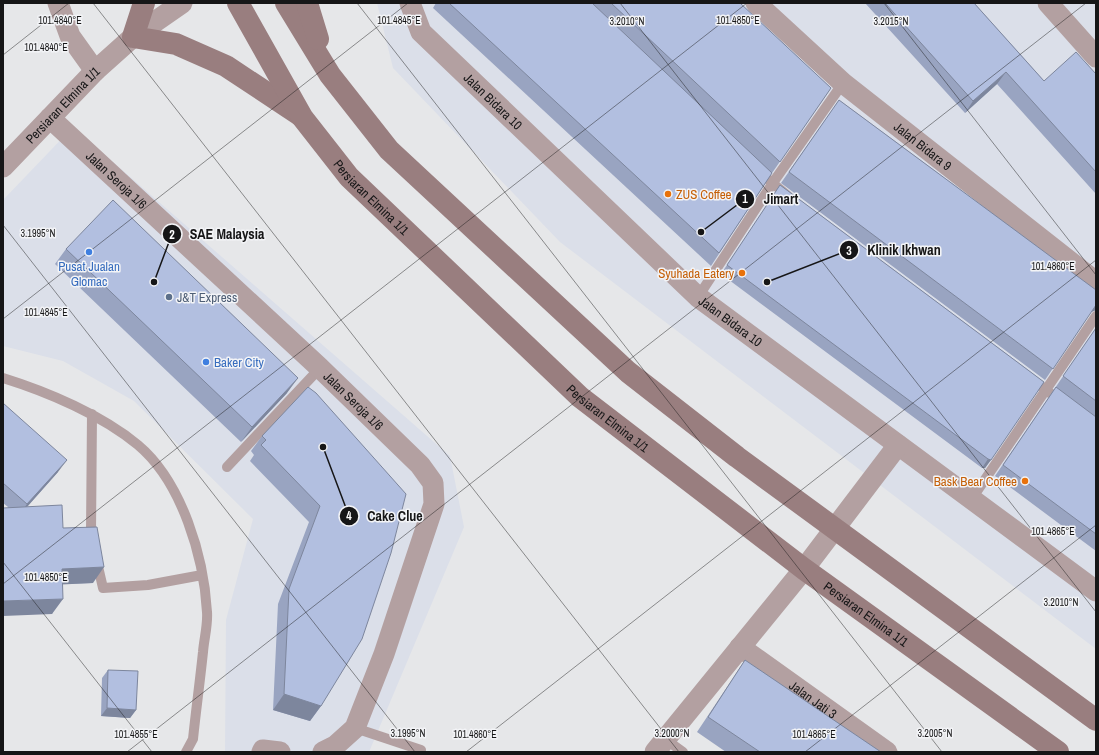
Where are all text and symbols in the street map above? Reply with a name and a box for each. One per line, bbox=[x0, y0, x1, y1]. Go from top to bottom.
text: 101.4840°E bbox=[38, 14, 82, 27]
text: 101.4845°E bbox=[377, 14, 421, 27]
text: 101.4850°E bbox=[716, 14, 760, 27]
text: 3.2010°N bbox=[610, 15, 645, 28]
text: 3.2015°N bbox=[874, 15, 909, 28]
text: 101.4840°E bbox=[24, 41, 68, 54]
street label: Persiaran Elmina 1/1 bbox=[22, 62, 103, 147]
street label: Jalan Bidara 10 bbox=[460, 69, 526, 133]
street label: Jalan Bidara 9 bbox=[891, 118, 955, 174]
street label: Jalan Seroja 1/6 bbox=[83, 147, 151, 212]
street label: Persiaran Elmina 1/1 bbox=[330, 156, 413, 239]
place label: ZUS Coffee bbox=[676, 186, 732, 203]
callout: Jimart bbox=[735, 186, 806, 212]
marker: ZUS Coffee bbox=[663, 189, 673, 199]
text: Jimart bbox=[764, 190, 798, 208]
text: 1 bbox=[742, 191, 748, 207]
callout: SAE Malaysia bbox=[162, 221, 273, 247]
text: SAE Malaysia bbox=[190, 225, 265, 243]
text: 3.1995°N bbox=[21, 227, 56, 240]
text: 2 bbox=[169, 227, 175, 243]
callout: Klinik Ikhwan bbox=[839, 237, 948, 263]
text: Klinik Ikhwan bbox=[867, 241, 941, 259]
text: 3 bbox=[846, 243, 852, 259]
marker: Pusat Jualan Glomac bbox=[84, 247, 94, 257]
place label: Pusat Jualan Glomac bbox=[58, 258, 120, 290]
text: 101.4860°E bbox=[1031, 260, 1075, 273]
place label: Syuhada Eatery bbox=[658, 265, 735, 282]
marker: Syuhada Eatery bbox=[737, 268, 747, 278]
place label: J&T Express bbox=[177, 289, 237, 306]
marker: J&T Express bbox=[164, 292, 174, 302]
street label: Jalan Bidara 10 bbox=[696, 292, 766, 350]
text: 101.4845°E bbox=[24, 306, 68, 319]
place label: Baker City bbox=[214, 354, 264, 371]
marker: Baker City bbox=[201, 357, 211, 367]
street label: Jalan Seroja 1/6 bbox=[320, 368, 387, 434]
street label: Persiaran Elmina 1/1 bbox=[563, 380, 653, 456]
place label: Bask Bear Coffee bbox=[934, 473, 1017, 490]
marker: Bask Bear Coffee bbox=[1020, 476, 1030, 486]
callout: Cake Clue bbox=[339, 503, 430, 529]
text: Cake Clue bbox=[367, 507, 423, 525]
text: 4 bbox=[346, 508, 352, 524]
text: 101.4865°E bbox=[1031, 525, 1075, 538]
text: 101.4850°E bbox=[24, 571, 68, 584]
street label: Persiaran Elmina 1/1 bbox=[821, 578, 912, 650]
text: 3.2010°N bbox=[1044, 596, 1079, 609]
street label: Jalan Jati 3 bbox=[786, 677, 840, 722]
text: 3.1995°N bbox=[391, 727, 426, 740]
text: 3.2000°N bbox=[655, 727, 690, 740]
text: 3.2005°N bbox=[918, 727, 953, 740]
text: 101.4855°E bbox=[114, 728, 158, 741]
text: 101.4860°E bbox=[453, 728, 497, 741]
text: 101.4865°E bbox=[792, 728, 836, 741]

